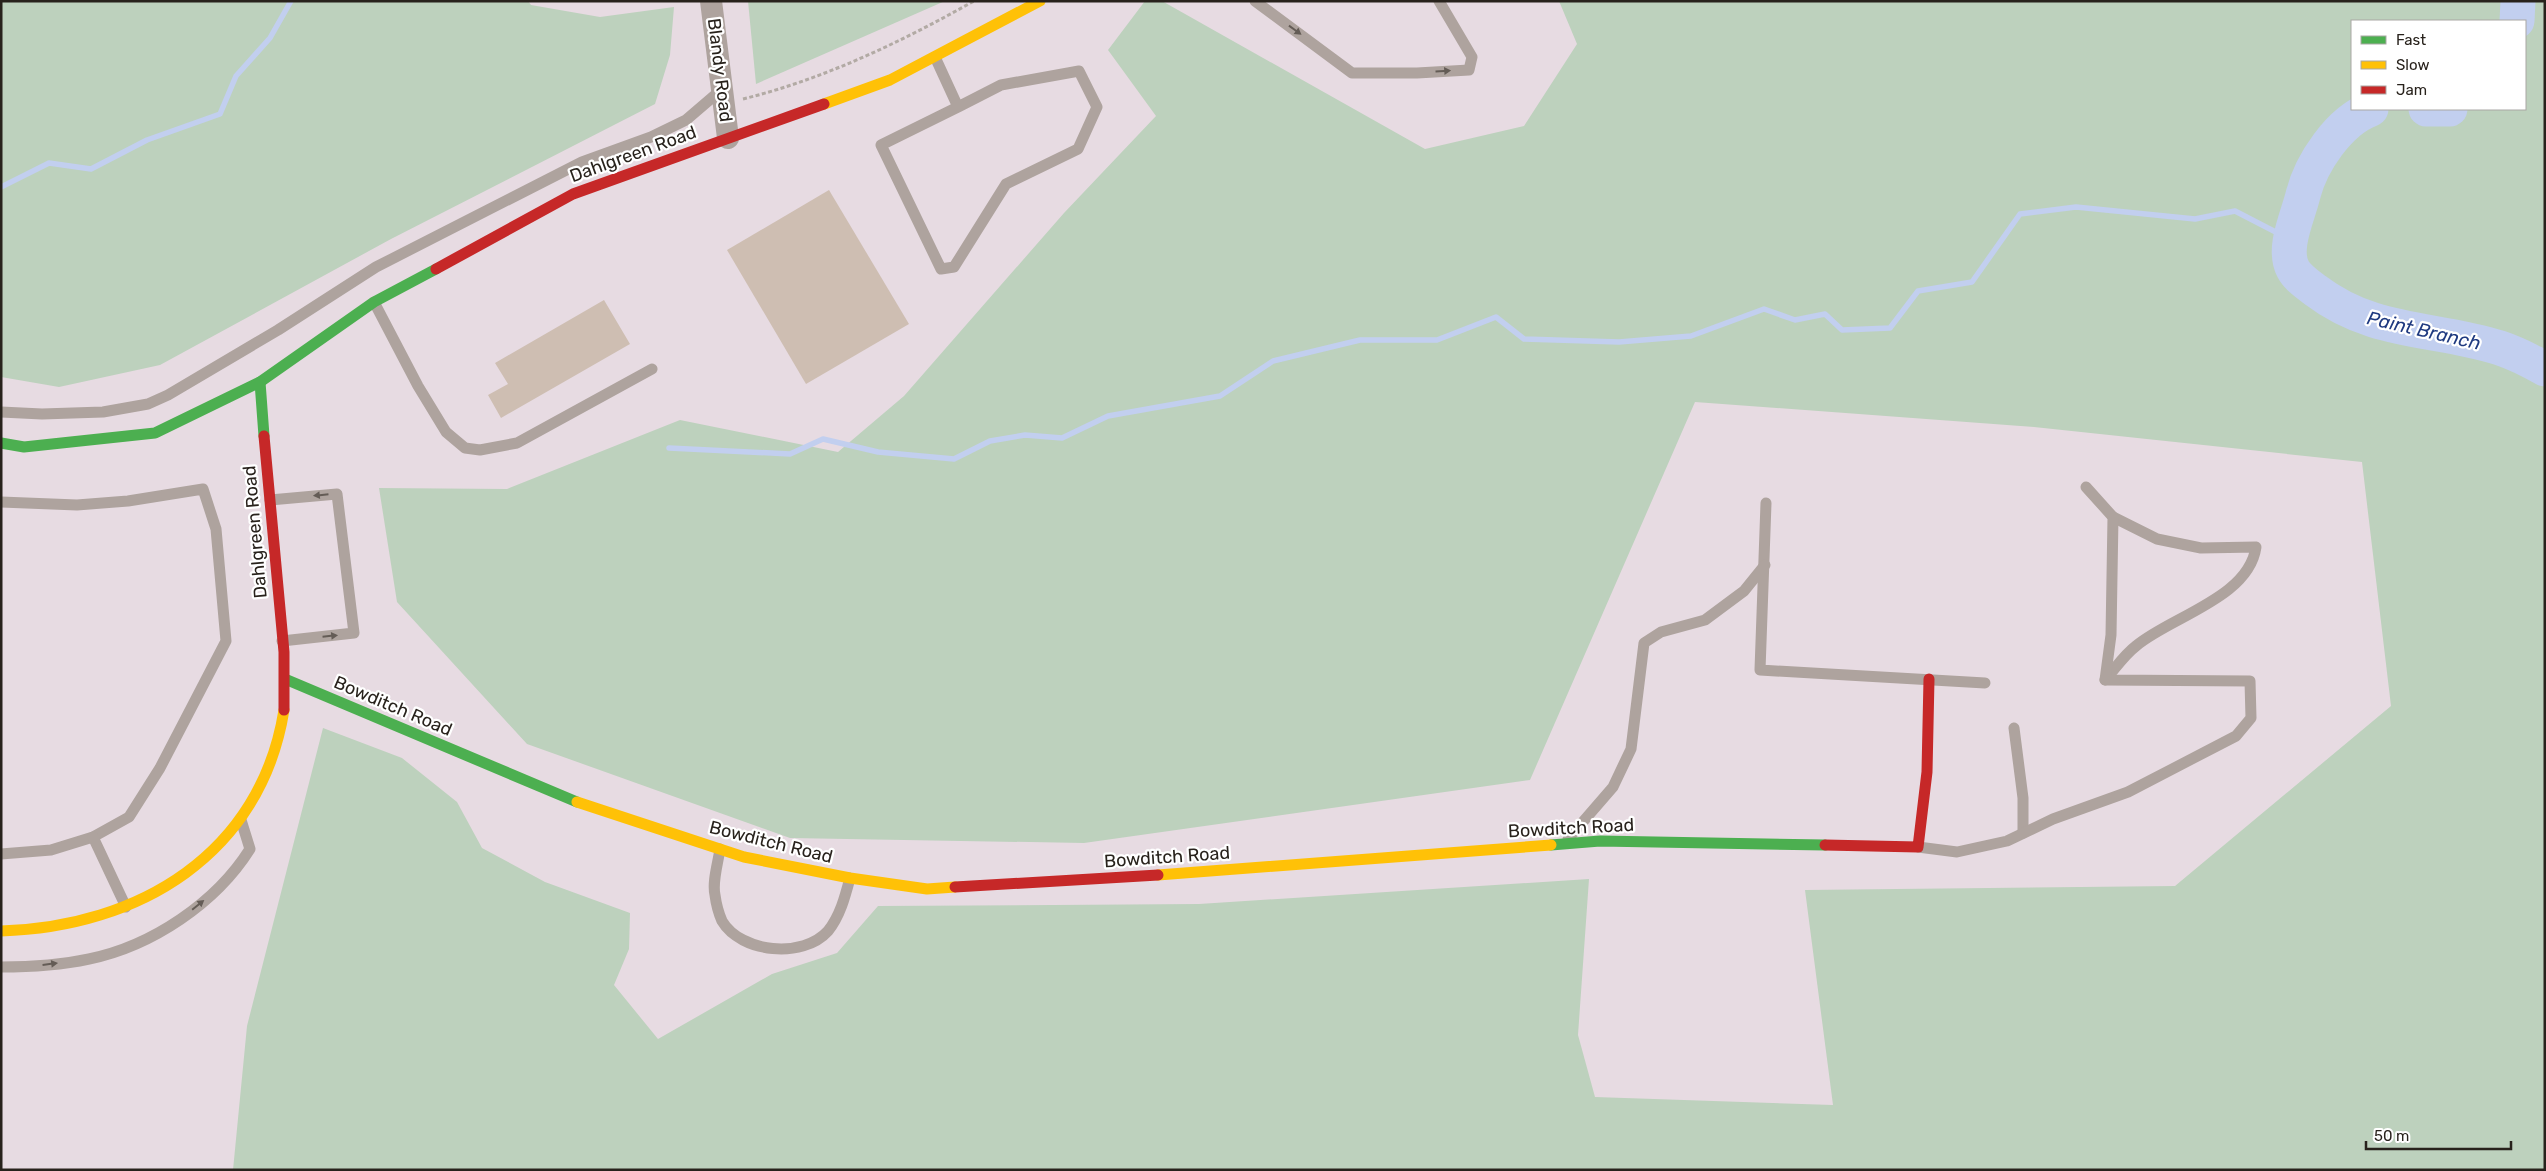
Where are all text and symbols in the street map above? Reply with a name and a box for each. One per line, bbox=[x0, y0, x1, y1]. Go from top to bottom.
street label: Blandy Road bbox=[703, 17, 737, 123]
legend bbox=[2351, 20, 2526, 110]
one-way arrow bbox=[1288, 25, 1302, 35]
text: Fast bbox=[2396, 31, 2426, 49]
text: Slow bbox=[2396, 56, 2429, 74]
one-way arrow bbox=[1435, 67, 1451, 75]
text: Jam bbox=[2396, 81, 2427, 99]
street label: Dahlgreen Road bbox=[567, 121, 699, 187]
water label: Paint Branch bbox=[2365, 306, 2483, 355]
street label: Dahlgreen Road bbox=[238, 465, 272, 599]
one-way arrow bbox=[313, 491, 329, 499]
one-way arrow bbox=[323, 632, 339, 640]
street label: Bowditch Road bbox=[331, 671, 455, 741]
street label: Bowditch Road bbox=[1507, 814, 1635, 842]
street label: Bowditch Road bbox=[707, 816, 835, 868]
street label: Bowditch Road bbox=[1103, 842, 1231, 872]
one-way arrow bbox=[191, 899, 204, 910]
one-way arrow bbox=[42, 960, 58, 968]
scale bar bbox=[2366, 1118, 2511, 1150]
text: 50 m bbox=[2374, 1127, 2409, 1145]

